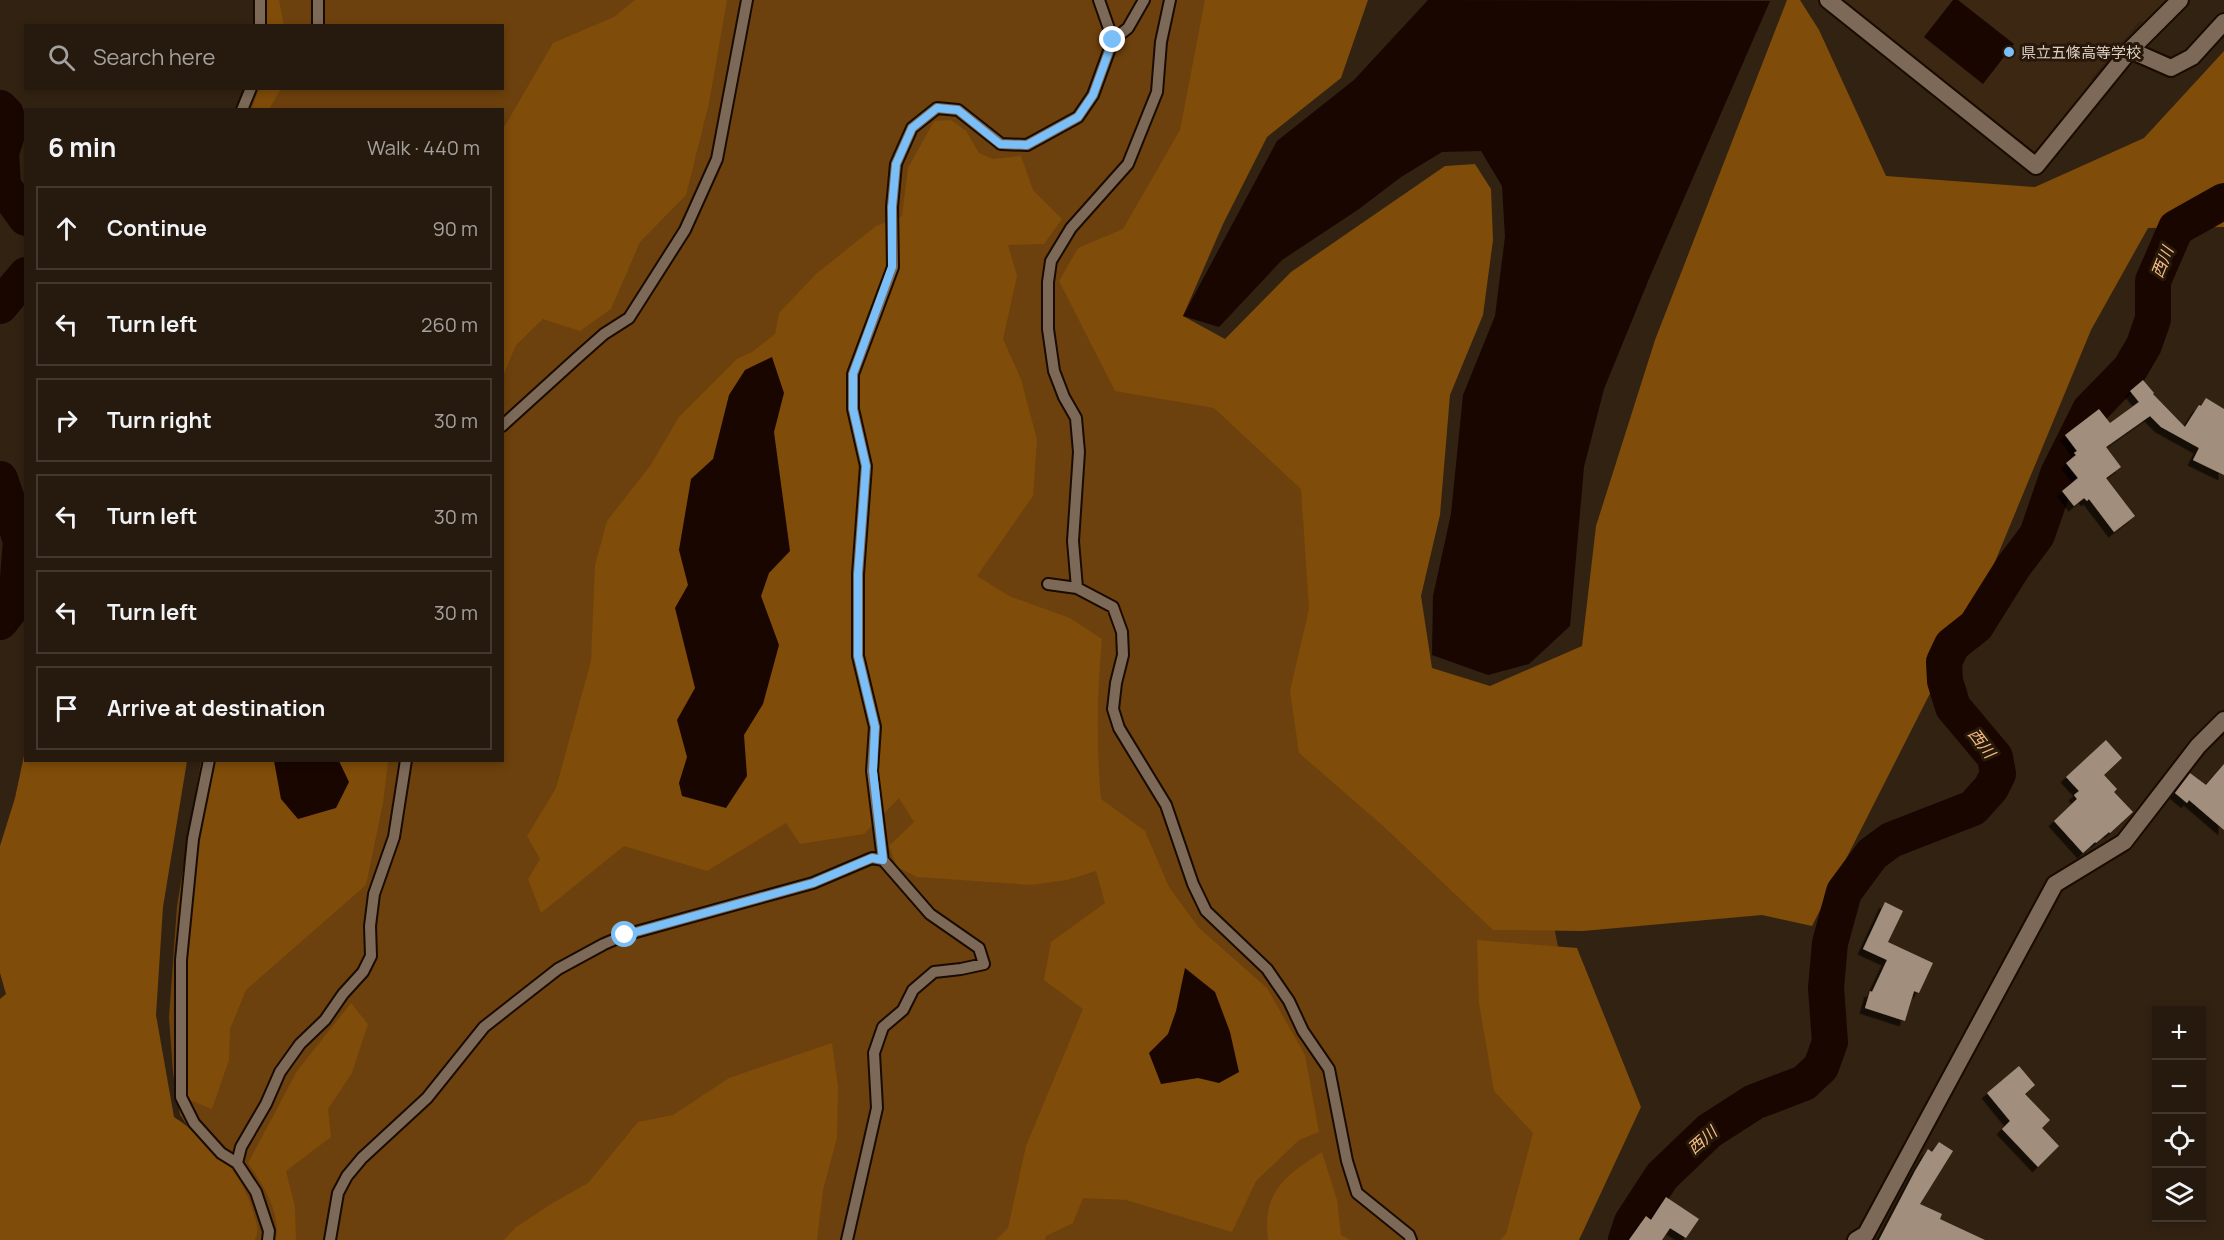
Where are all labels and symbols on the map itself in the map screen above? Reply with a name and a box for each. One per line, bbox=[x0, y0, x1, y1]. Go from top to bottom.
route end bbox=[1099, 26, 1125, 52]
place label: 県立五條高等学校 bbox=[2021, 42, 2141, 63]
marker: 県立五條高等学校 bbox=[2002, 45, 2016, 59]
water label: 西川 bbox=[2146, 241, 2179, 281]
water label: 西川 bbox=[1964, 724, 2002, 764]
route start bbox=[611, 921, 637, 947]
water label: 西川 bbox=[1683, 1120, 1723, 1159]

